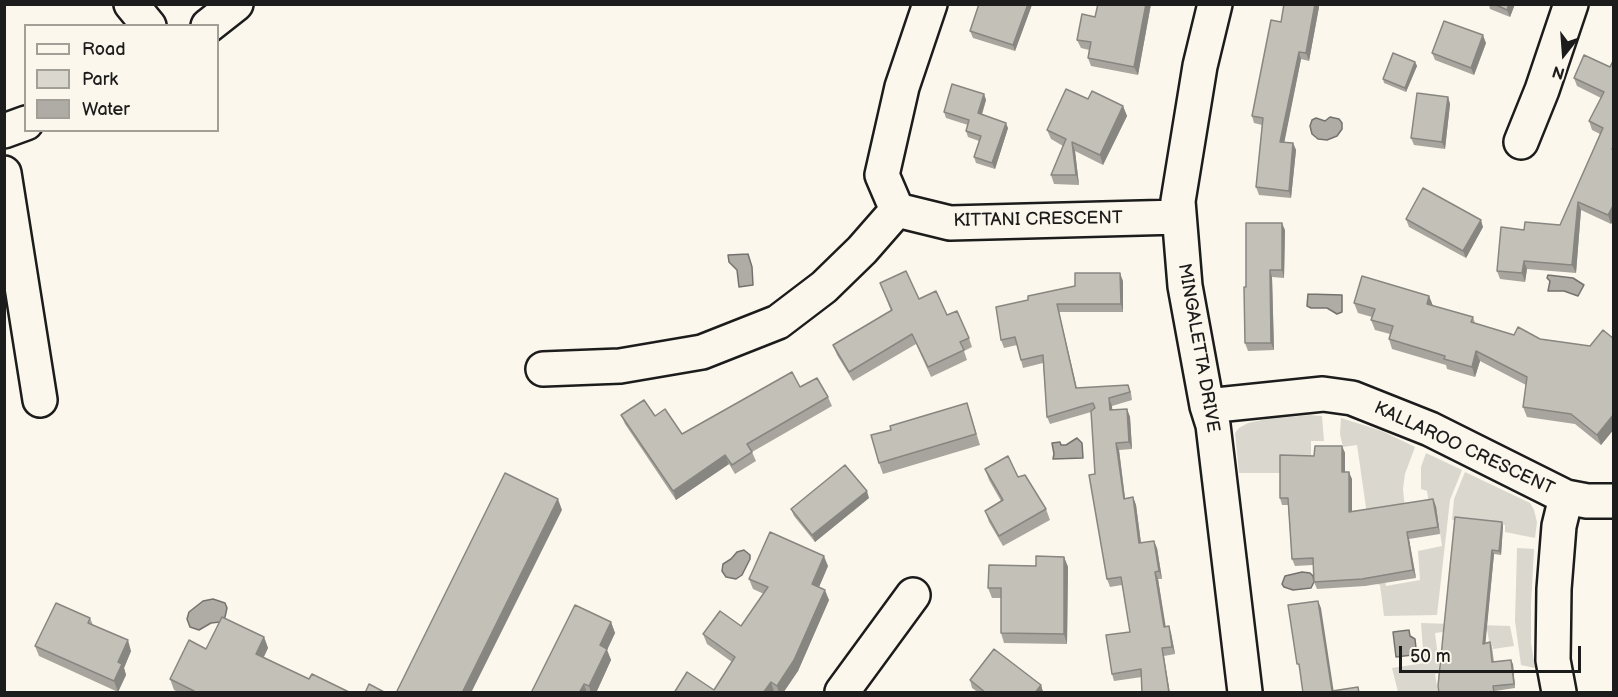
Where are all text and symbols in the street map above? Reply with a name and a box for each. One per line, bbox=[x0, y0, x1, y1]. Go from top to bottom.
legend bbox=[24, 24, 219, 132]
north arrow bbox=[1534, 24, 1594, 84]
text: Road bbox=[82, 39, 126, 60]
text: N bbox=[1550, 61, 1567, 83]
text: Park bbox=[82, 69, 118, 90]
text: Water bbox=[82, 99, 130, 120]
street label: KITTANI CRESCENT bbox=[953, 208, 1123, 232]
street label: MINGALETTA DRIVE bbox=[1172, 262, 1224, 434]
street label: KALLAROO CRESCENT bbox=[1370, 398, 1558, 500]
scale bar bbox=[1402, 634, 1584, 672]
text: 50 m bbox=[1410, 646, 1451, 667]

